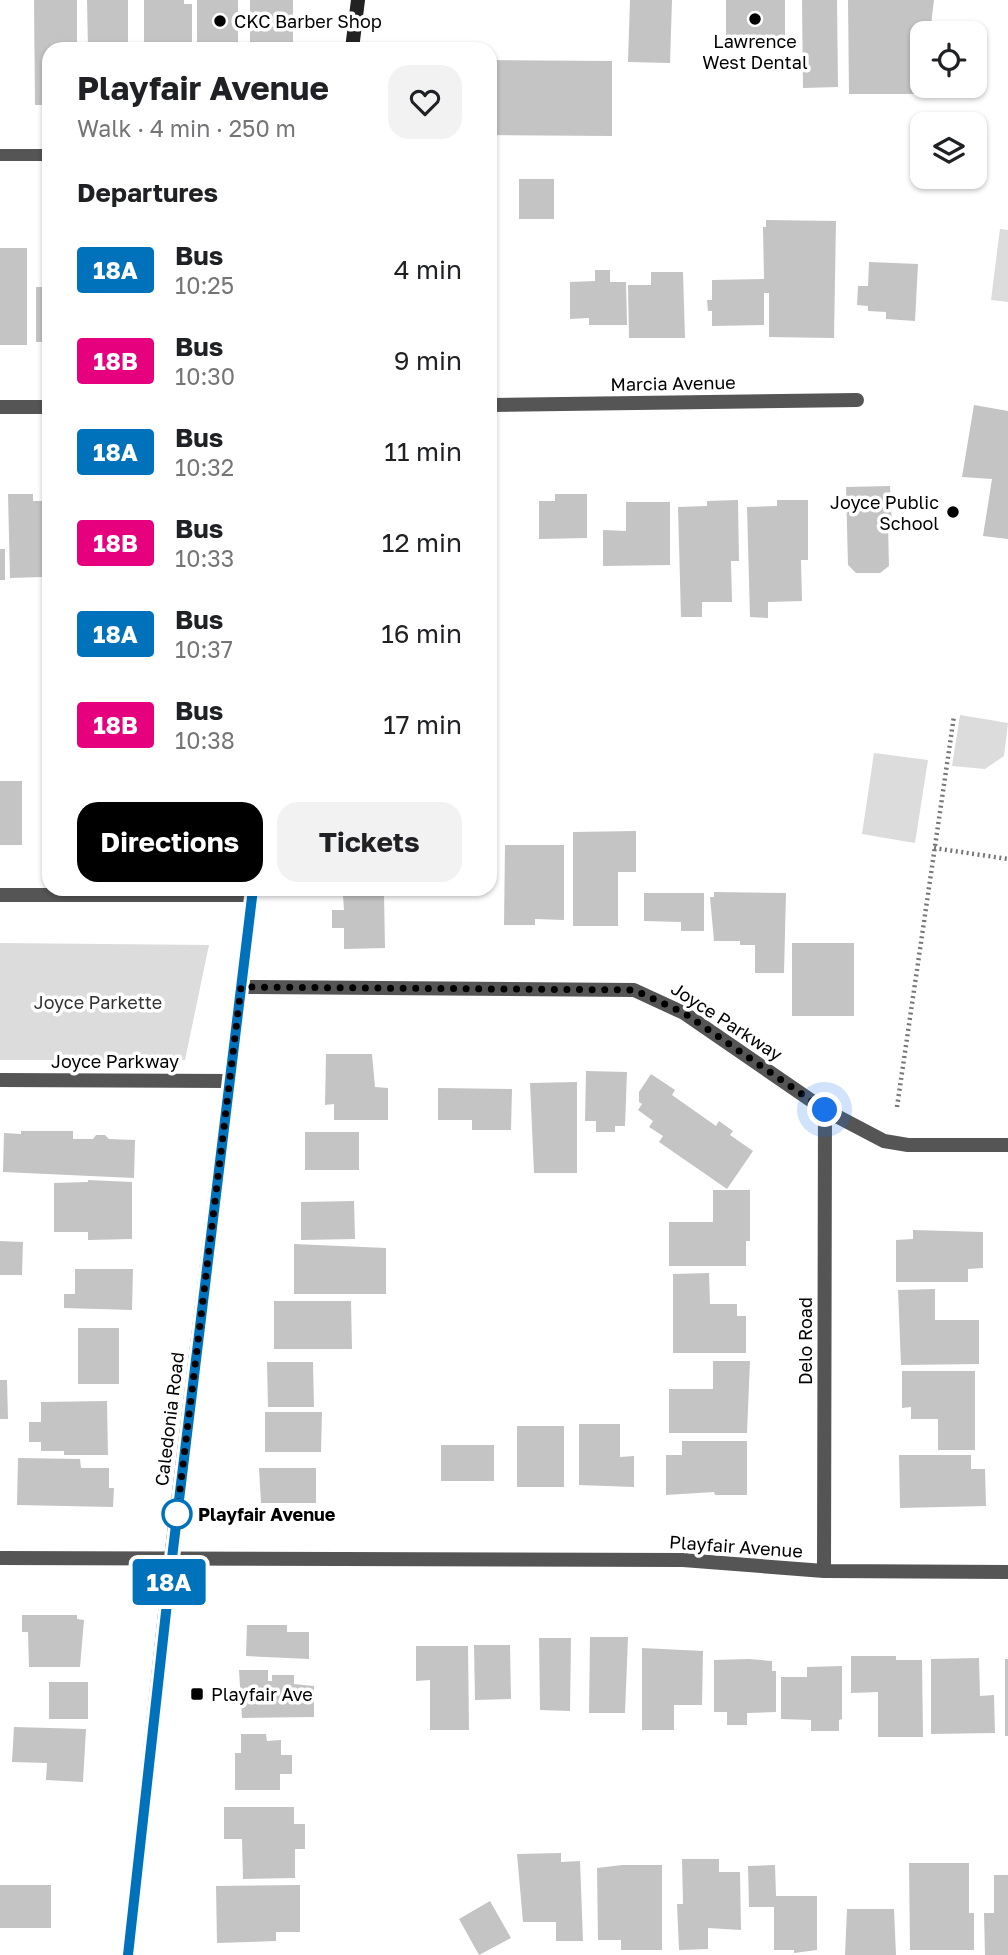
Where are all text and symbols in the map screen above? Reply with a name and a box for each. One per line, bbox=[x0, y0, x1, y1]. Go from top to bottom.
place label: CKC Barber Shop bbox=[234, 10, 382, 32]
marker: Lawrence West Dental bbox=[747, 11, 763, 27]
marker: CKC Barber Shop bbox=[212, 13, 228, 29]
map controls bbox=[910, 21, 987, 189]
button: locate bbox=[910, 21, 987, 98]
place label: Lawrence West Dental bbox=[702, 30, 808, 73]
button: heart bbox=[388, 65, 462, 139]
text: Playfair Avenue bbox=[77, 68, 329, 107]
button: layers bbox=[910, 112, 987, 189]
text: Walk · 4 min · 250 m bbox=[77, 114, 296, 142]
text: Departures bbox=[77, 177, 218, 208]
text: Bus bbox=[175, 240, 223, 271]
text: 4 min bbox=[394, 254, 462, 285]
text: 18A bbox=[93, 255, 138, 284]
text: 10:25 bbox=[175, 271, 234, 299]
text: Bus bbox=[175, 331, 223, 362]
text: 9 min bbox=[394, 345, 462, 376]
text: 18B bbox=[93, 346, 138, 375]
text: 10:30 bbox=[175, 362, 235, 390]
street label: Marcia Avenue bbox=[610, 371, 736, 395]
text: Bus bbox=[175, 422, 223, 453]
text: 11 min bbox=[384, 436, 462, 467]
text: 18A bbox=[93, 437, 138, 466]
text: 10:32 bbox=[175, 453, 234, 481]
place label: Joyce Public School bbox=[830, 491, 939, 534]
marker: Joyce Public School bbox=[945, 504, 961, 520]
text: Bus bbox=[175, 513, 223, 544]
text: 12 min bbox=[382, 527, 462, 558]
text: 18B bbox=[93, 528, 138, 557]
text: 10:33 bbox=[175, 544, 234, 572]
text: Bus bbox=[175, 604, 223, 635]
text: 16 min bbox=[381, 618, 462, 649]
text: 18A bbox=[93, 619, 138, 648]
text: 10:37 bbox=[175, 635, 233, 663]
text: Bus bbox=[175, 695, 223, 726]
text: 17 min bbox=[383, 709, 462, 740]
text: 18B bbox=[93, 710, 138, 739]
text: 10:38 bbox=[175, 726, 235, 754]
button: Directions bbox=[77, 802, 263, 882]
button: Tickets bbox=[277, 802, 462, 882]
street label: Joyce Parkway bbox=[667, 977, 787, 1065]
park label: Joyce Parkette bbox=[34, 991, 162, 1013]
street label: Joyce Parkway bbox=[51, 1050, 179, 1072]
your location bbox=[807, 1092, 842, 1127]
street label: Delo Road bbox=[794, 1297, 816, 1385]
street label: Caledonia Road bbox=[150, 1351, 188, 1487]
marker: Playfair Avenue bbox=[162, 1499, 192, 1529]
place label: Playfair Avenue bbox=[198, 1503, 336, 1525]
street label: Playfair Avenue bbox=[668, 1530, 804, 1562]
line badge: 18A bbox=[129, 1559, 209, 1605]
text: 18A bbox=[147, 1567, 191, 1596]
place label: Playfair Ave bbox=[211, 1683, 313, 1705]
marker: Playfair Ave bbox=[189, 1686, 205, 1702]

